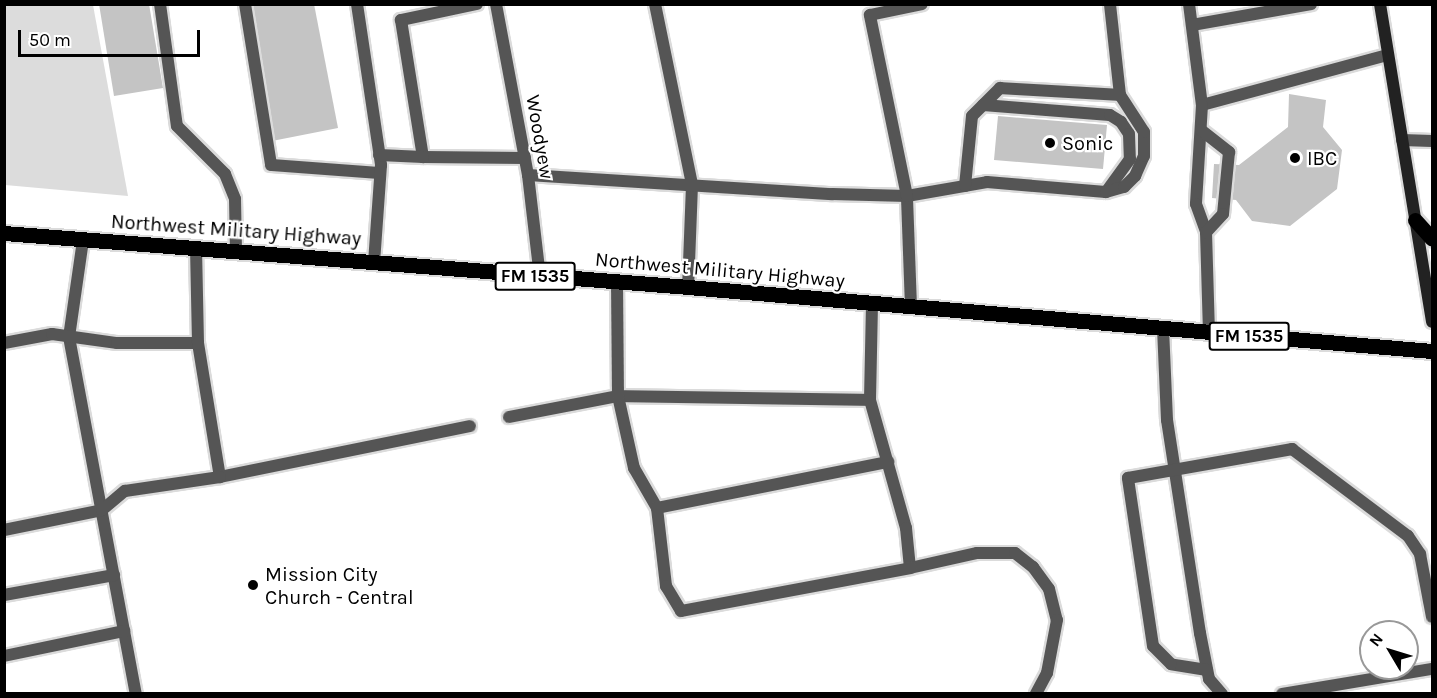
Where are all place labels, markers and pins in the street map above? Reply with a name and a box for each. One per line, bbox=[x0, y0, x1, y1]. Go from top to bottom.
place label: Sonic bbox=[1062, 131, 1113, 155]
marker: Sonic bbox=[1043, 136, 1057, 150]
place label: IBC bbox=[1307, 146, 1337, 170]
marker: IBC bbox=[1288, 151, 1302, 165]
place label: Mission City Church - Central bbox=[265, 562, 413, 609]
marker: Mission City Church - Central bbox=[246, 578, 260, 592]

